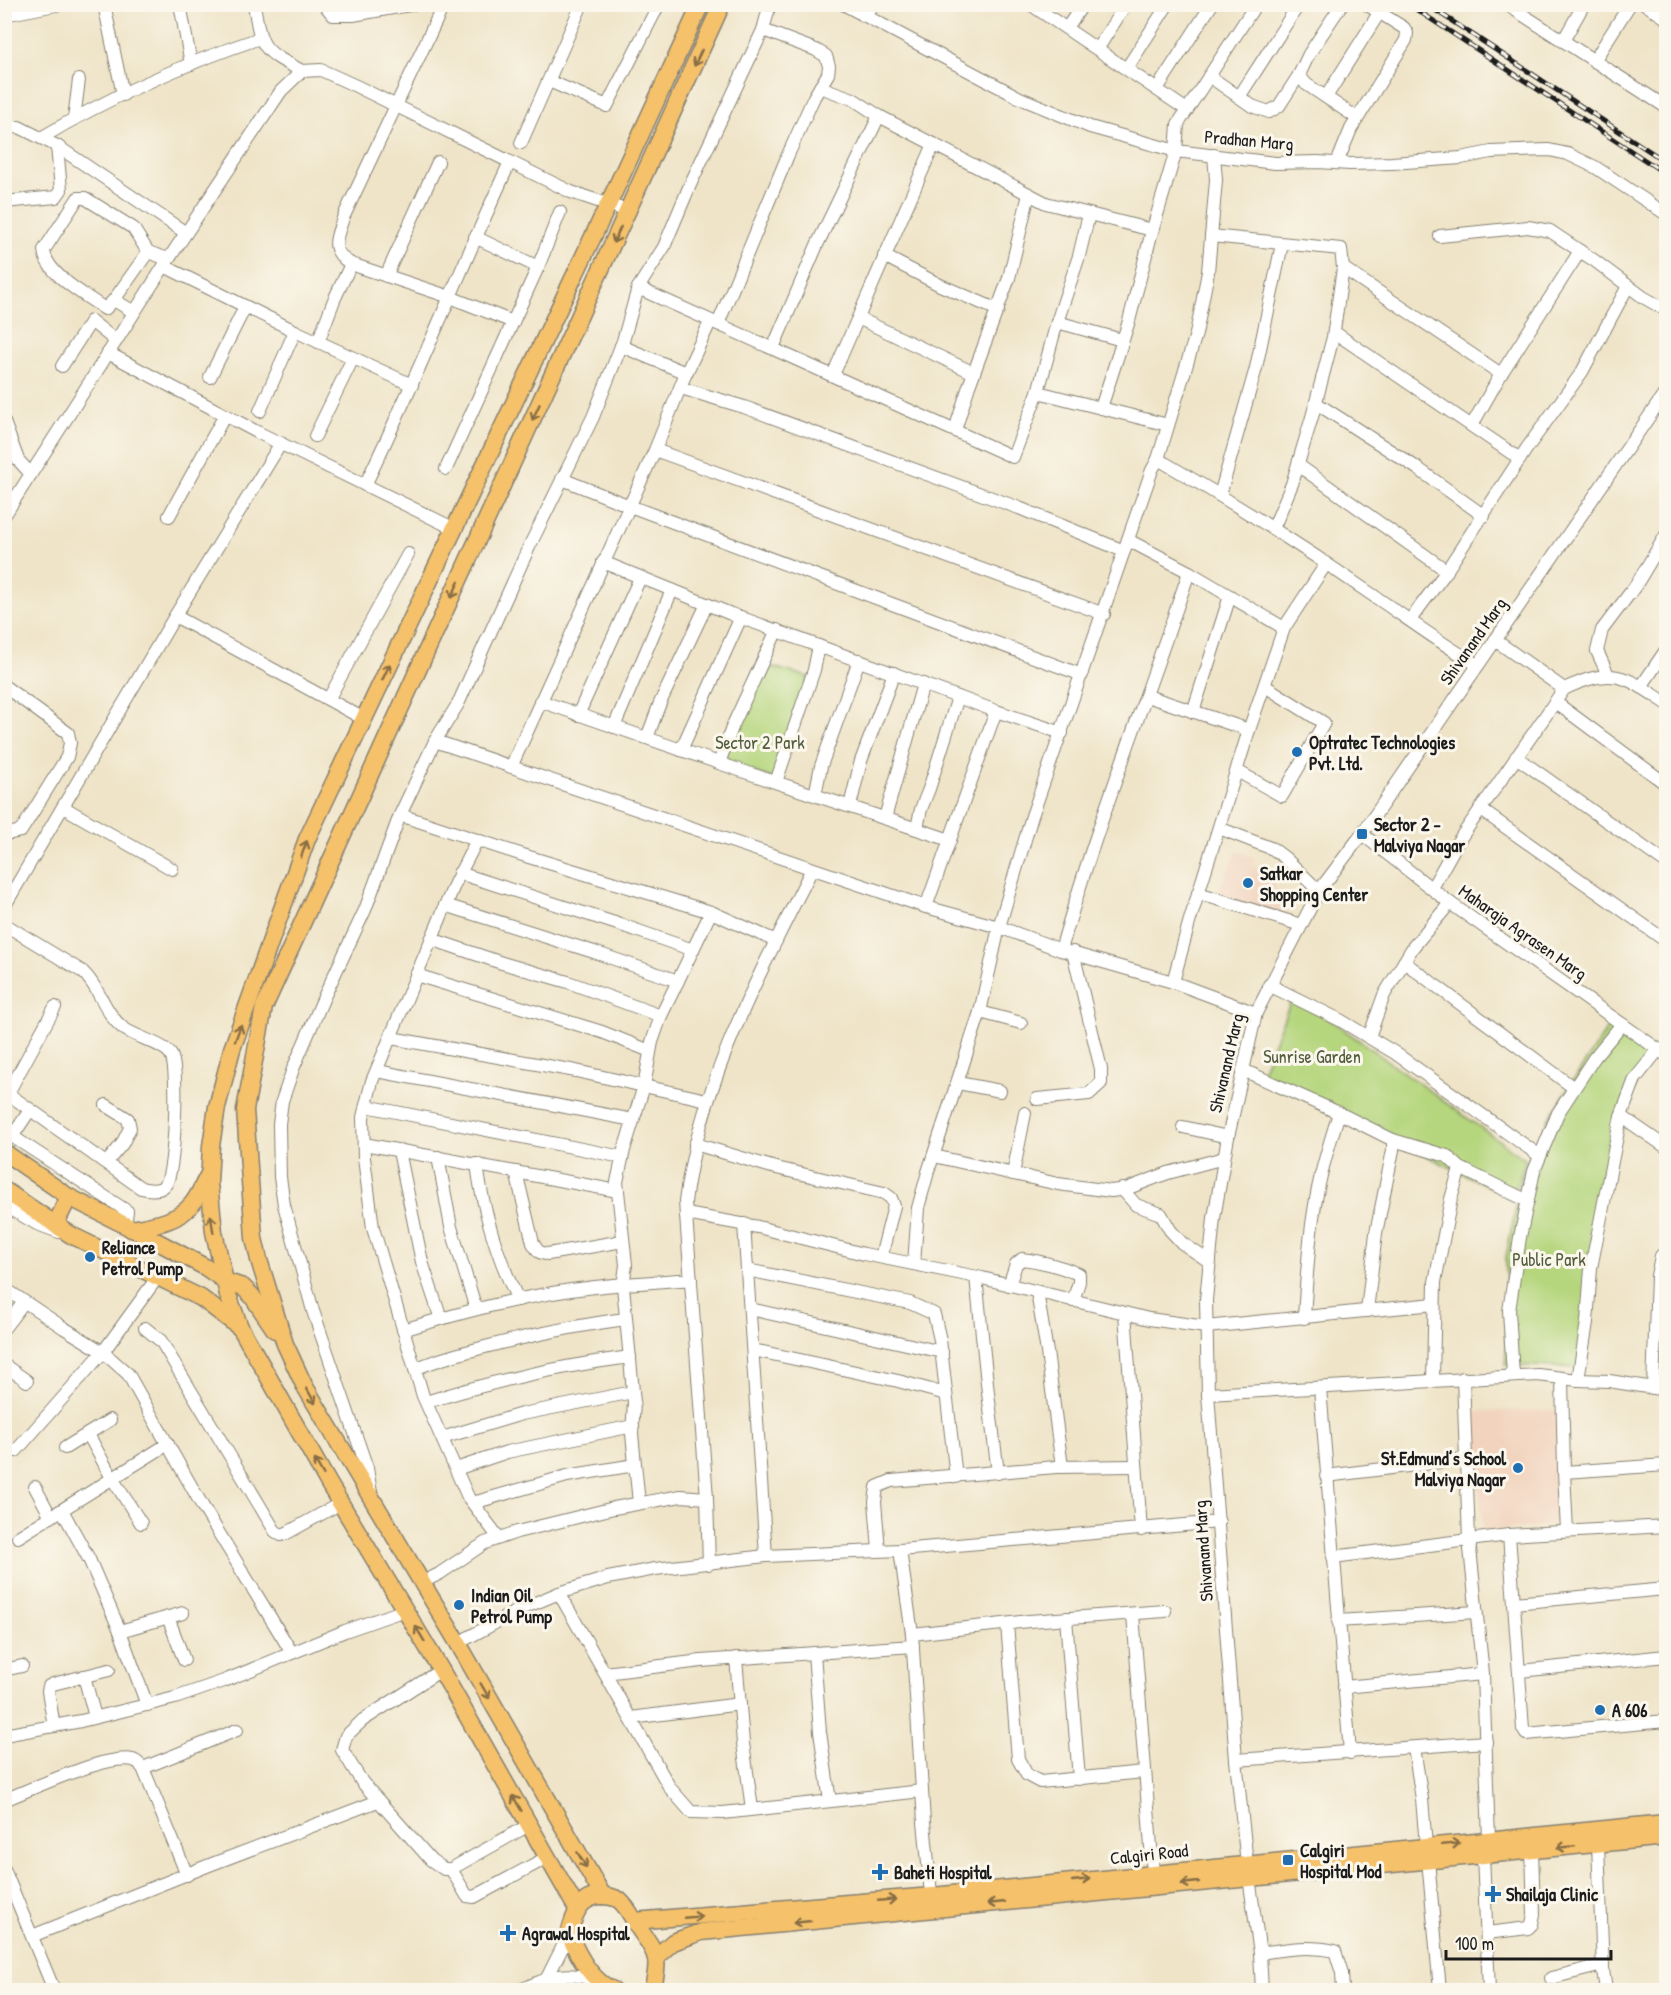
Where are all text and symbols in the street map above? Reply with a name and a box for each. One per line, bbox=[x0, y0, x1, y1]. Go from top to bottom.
one-way arrow bbox=[692, 48, 703, 66]
street label: Pradhan Marg bbox=[1203, 124, 1295, 156]
one-way arrow bbox=[611, 226, 622, 244]
one-way arrow bbox=[530, 403, 541, 421]
one-way arrow bbox=[448, 580, 460, 598]
street label: Shivanand Marg bbox=[1434, 592, 1512, 690]
one-way arrow bbox=[381, 664, 393, 682]
park label: Sector 2 Park bbox=[715, 730, 805, 755]
place label: Optratec Technologies Pvt. Ltd. bbox=[1309, 730, 1455, 776]
marker: Optratec Technologies Pvt. Ltd. bbox=[1290, 745, 1304, 759]
place label: Sector 2 - Malviya Nagar bbox=[1374, 812, 1465, 859]
marker: Sector 2 - Malviya Nagar bbox=[1355, 827, 1369, 841]
one-way arrow bbox=[299, 840, 310, 859]
place label: Satkar Shopping Center bbox=[1260, 861, 1368, 908]
marker: Satkar Shopping Center bbox=[1241, 876, 1255, 890]
street label: Maharaja Agrasen Marg bbox=[1454, 878, 1592, 986]
street label: Shivanand Marg bbox=[1202, 1011, 1250, 1115]
one-way arrow bbox=[234, 1024, 245, 1042]
park label: Sunrise Garden bbox=[1263, 1044, 1361, 1069]
one-way arrow bbox=[207, 1214, 218, 1234]
place label: Reliance Petrol Pump bbox=[102, 1235, 183, 1282]
park label: Public Park bbox=[1512, 1247, 1586, 1272]
marker: Reliance Petrol Pump bbox=[83, 1250, 97, 1264]
one-way arrow bbox=[305, 1388, 317, 1405]
place label: St.Edmund’s School Malviya Nagar bbox=[1381, 1446, 1507, 1493]
one-way arrow bbox=[313, 1459, 325, 1476]
marker: St.Edmund’s School Malviya Nagar bbox=[1511, 1461, 1525, 1475]
street label: Shivanand Marg bbox=[1187, 1500, 1219, 1602]
place label: Indian Oil Petrol Pump bbox=[471, 1583, 552, 1630]
marker: Indian Oil Petrol Pump bbox=[452, 1598, 466, 1612]
one-way arrow bbox=[413, 1626, 425, 1643]
one-way arrow bbox=[479, 1682, 491, 1699]
place label: A 606 bbox=[1612, 1698, 1647, 1723]
marker: A 606 bbox=[1593, 1703, 1607, 1717]
one-way arrow bbox=[511, 1795, 523, 1812]
street label: Calgiri Road bbox=[1109, 1837, 1189, 1871]
place label: Calgiri Hospital Mod bbox=[1300, 1838, 1382, 1885]
one-way arrow bbox=[1441, 1838, 1461, 1849]
one-way arrow bbox=[1557, 1842, 1577, 1853]
one-way arrow bbox=[576, 1851, 588, 1868]
marker: Calgiri Hospital Mod bbox=[1281, 1853, 1295, 1867]
place label: Baheti Hospital bbox=[894, 1860, 993, 1886]
marker: Baheti Hospital bbox=[871, 1863, 889, 1881]
one-way arrow bbox=[1071, 1874, 1090, 1885]
one-way arrow bbox=[1181, 1878, 1201, 1889]
place label: Shailaja Clinic bbox=[1506, 1882, 1599, 1907]
marker: Shailaja Clinic bbox=[1484, 1885, 1502, 1903]
one-way arrow bbox=[877, 1894, 896, 1905]
one-way arrow bbox=[987, 1898, 1007, 1909]
one-way arrow bbox=[682, 1911, 702, 1922]
one-way arrow bbox=[793, 1917, 813, 1928]
place label: Agrawal Hospital bbox=[522, 1921, 631, 1947]
scale bar bbox=[1446, 1923, 1611, 1961]
marker: Agrawal Hospital bbox=[499, 1924, 517, 1942]
text: 100 m bbox=[1455, 1931, 1494, 1956]

